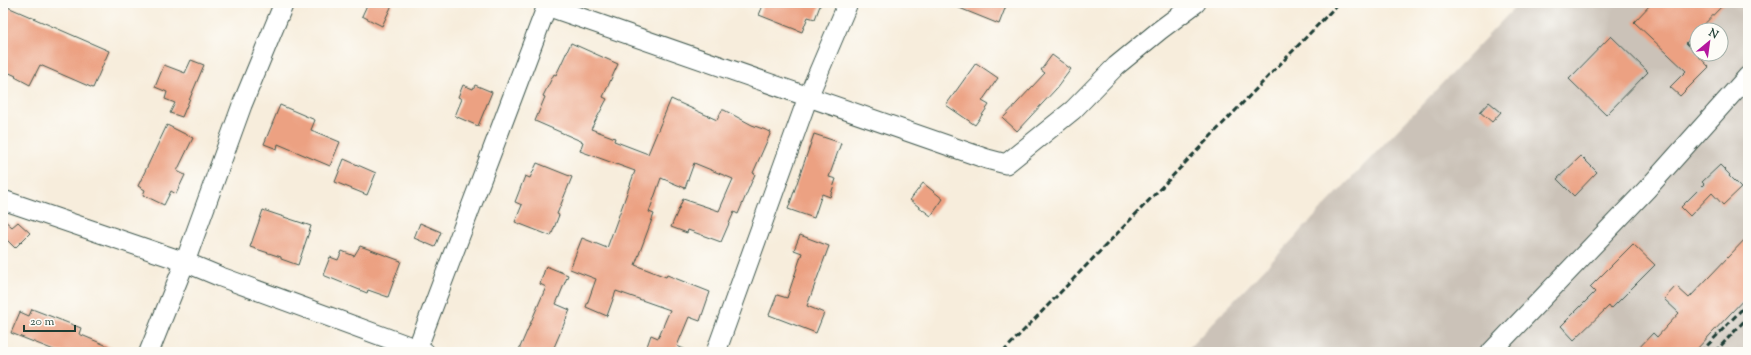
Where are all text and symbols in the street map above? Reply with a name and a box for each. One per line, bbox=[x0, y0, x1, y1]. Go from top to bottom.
north arrow bbox=[1689, 22, 1729, 62]
text: N bbox=[1705, 25, 1721, 43]
scale bar bbox=[24, 307, 75, 333]
text: 20 m bbox=[30, 313, 55, 331]

